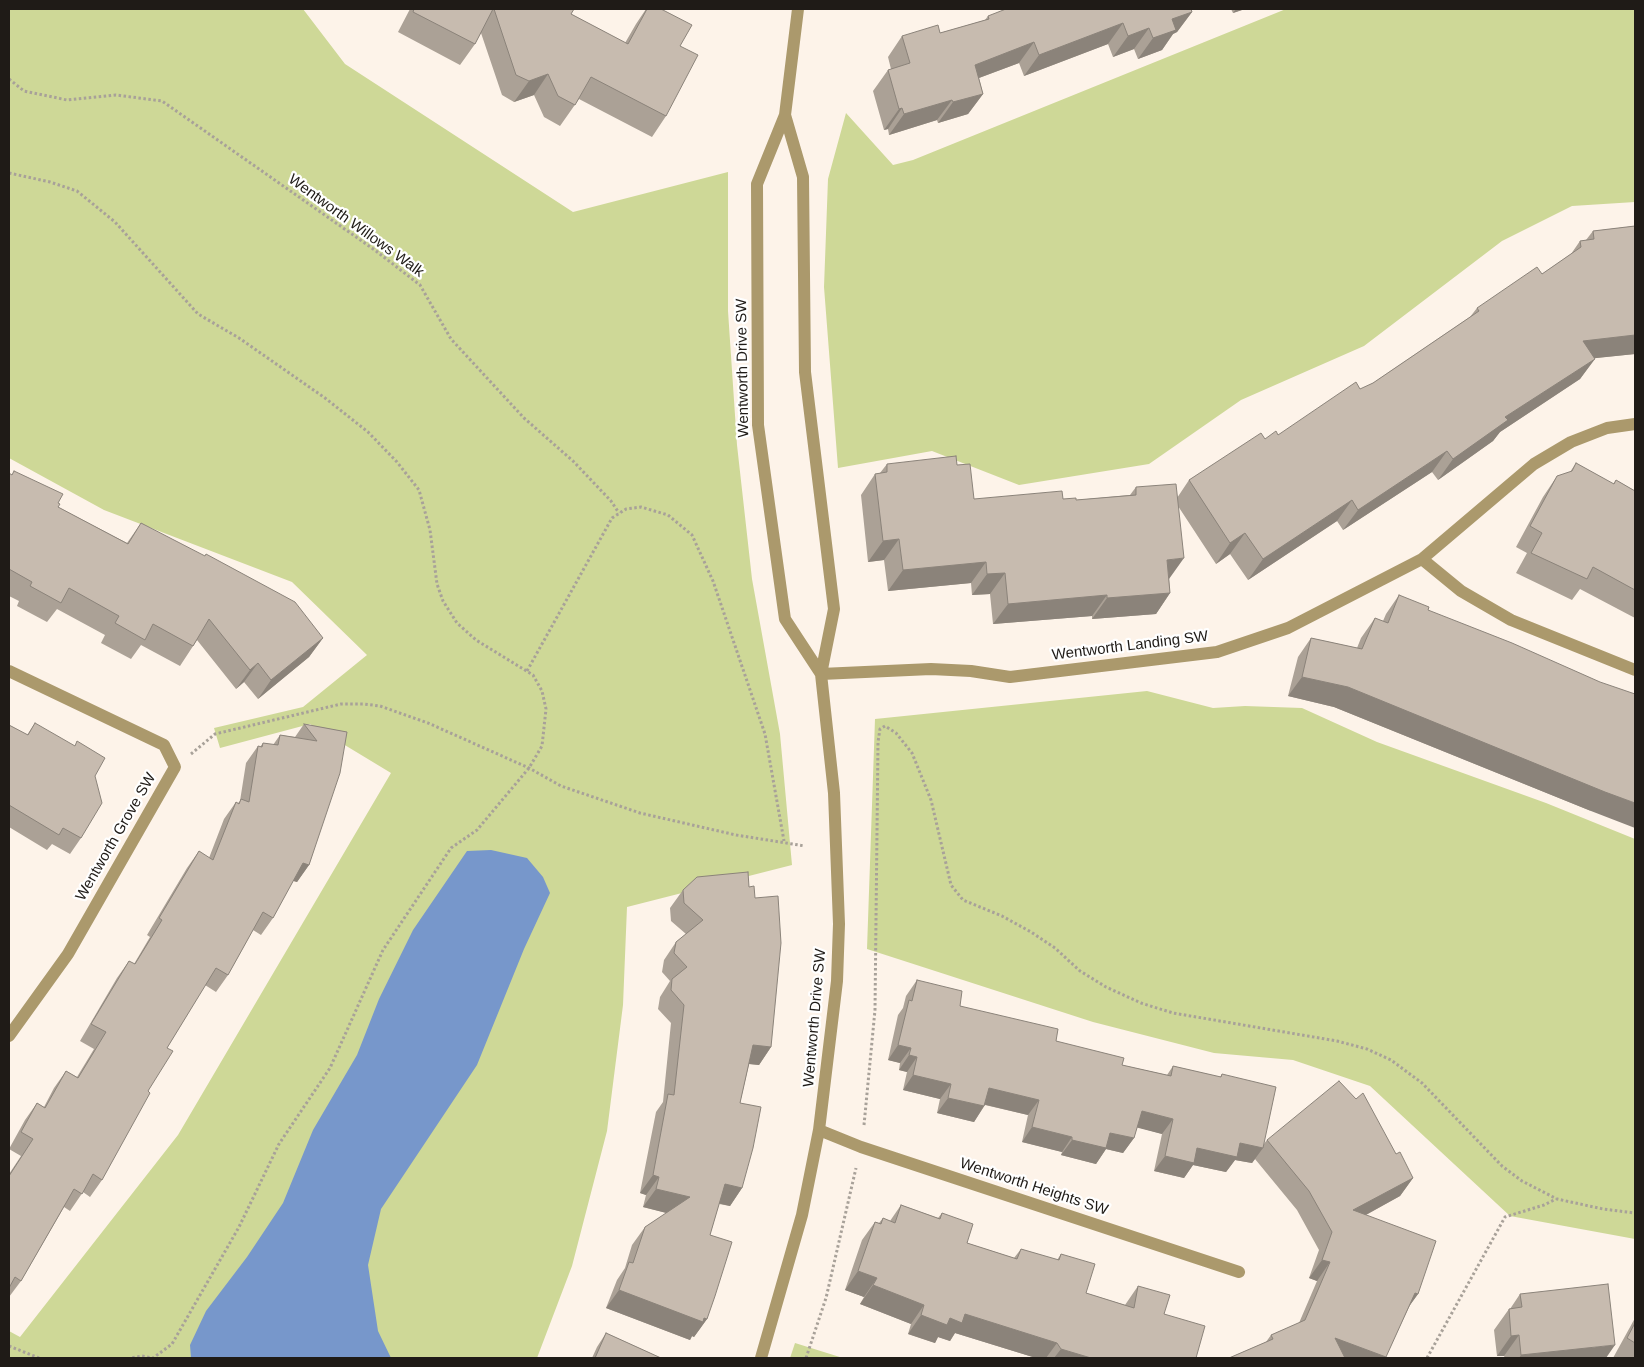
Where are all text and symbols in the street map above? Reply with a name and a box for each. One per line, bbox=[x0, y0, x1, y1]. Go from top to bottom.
street label: Wentworth Willows Walk bbox=[285, 171, 427, 281]
street label: Wentworth Drive SW bbox=[733, 298, 753, 438]
street label: Wentworth Landing SW bbox=[1051, 627, 1209, 665]
street label: Wentworth Grove SW bbox=[72, 770, 160, 904]
street label: Wentworth Drive SW bbox=[800, 948, 830, 1088]
street label: Wentworth Heights SW bbox=[958, 1155, 1110, 1219]

